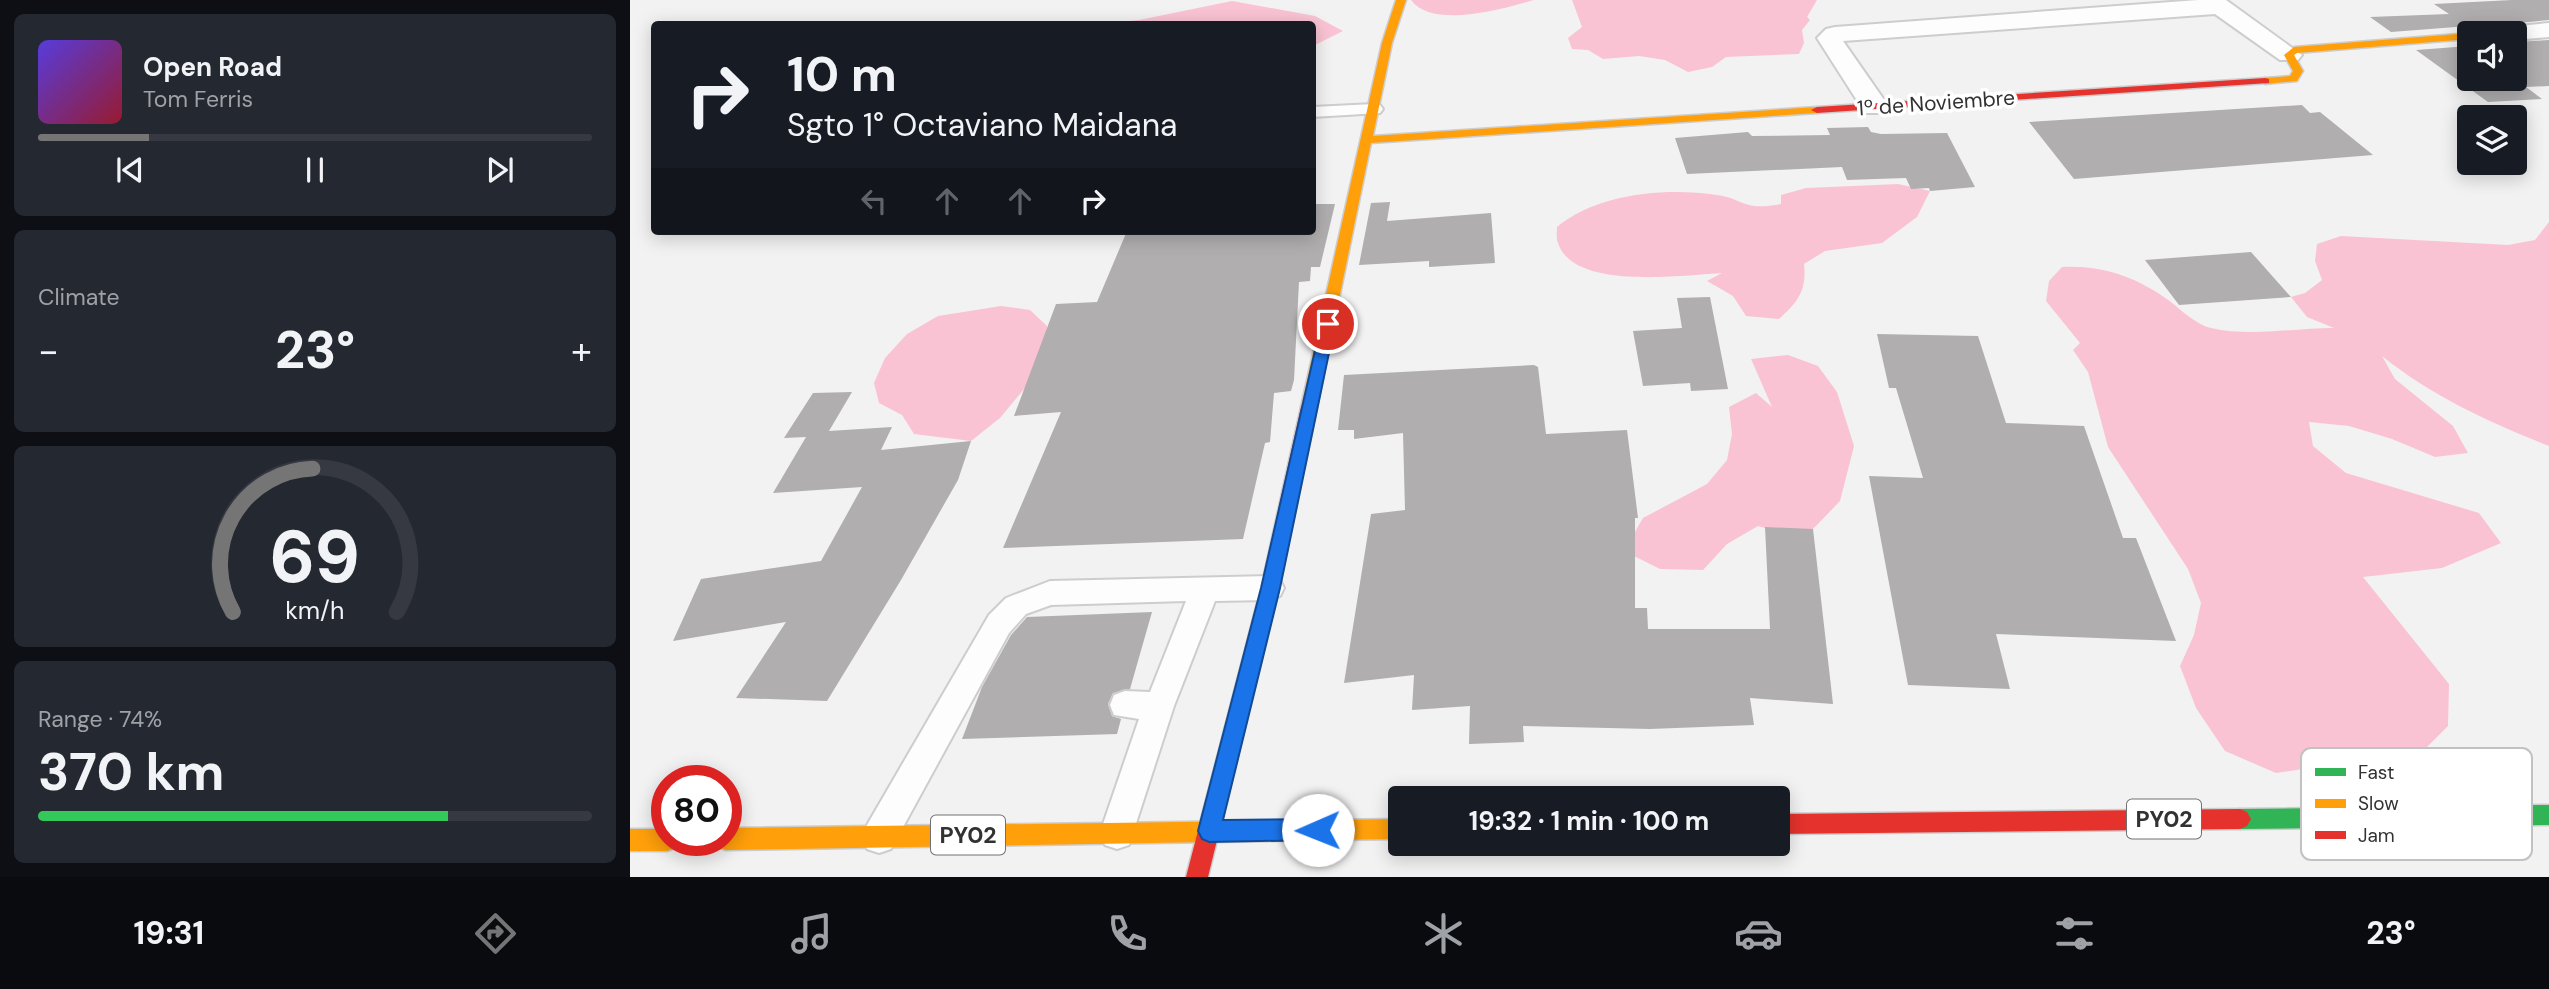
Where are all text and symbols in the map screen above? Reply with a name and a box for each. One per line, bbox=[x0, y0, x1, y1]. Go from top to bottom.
map controls bbox=[2457, 21, 2527, 175]
button: sound bbox=[2457, 21, 2527, 91]
text: 10 m bbox=[787, 42, 897, 106]
icon: right bbox=[672, 49, 763, 140]
text: Open Road bbox=[143, 50, 282, 84]
text: Tom Ferris bbox=[143, 84, 253, 114]
street label: 1º de Noviembre bbox=[1856, 84, 2016, 122]
text: Sgto 1° Octaviano Maidana bbox=[787, 104, 1178, 146]
button: layers bbox=[2457, 105, 2527, 175]
icon: previous bbox=[111, 151, 149, 189]
icon: pause bbox=[296, 151, 334, 189]
icon: next bbox=[481, 151, 519, 189]
icon: left bbox=[855, 182, 893, 220]
icon: ahead bbox=[928, 182, 966, 220]
icon: ahead bbox=[1001, 182, 1039, 220]
icon: right bbox=[1074, 182, 1112, 220]
text: Climate bbox=[38, 282, 120, 312]
pin bbox=[1298, 294, 1358, 354]
icon: arrive bbox=[1309, 305, 1347, 343]
text: 23° bbox=[275, 316, 355, 384]
text: − bbox=[38, 326, 59, 376]
text: + bbox=[571, 326, 592, 376]
text: 69 bbox=[270, 511, 360, 606]
text: km/h bbox=[285, 594, 345, 627]
text: Range · 74% bbox=[38, 704, 162, 734]
text: 370 km bbox=[38, 738, 224, 806]
legend bbox=[2301, 748, 2532, 860]
text: Fast bbox=[2358, 760, 2394, 785]
speed limit sign: 80 bbox=[651, 765, 742, 856]
text: Slow bbox=[2358, 791, 2399, 816]
position arrow bbox=[1281, 793, 1355, 867]
road number: PY02 bbox=[2127, 800, 2201, 838]
text: 19:32 · 1 min · 100 m bbox=[1469, 804, 1709, 838]
road number: PY02 bbox=[931, 816, 1005, 855]
text: Jam bbox=[2358, 823, 2395, 848]
icon: directions bbox=[471, 909, 520, 958]
icon: music bbox=[787, 909, 836, 958]
icon: phone bbox=[1103, 909, 1152, 958]
icon: climate bbox=[1419, 909, 1468, 958]
icon: car bbox=[1734, 909, 1783, 958]
icon: filters bbox=[2050, 909, 2099, 958]
text: 19:31 bbox=[133, 912, 204, 954]
text: 23° bbox=[2366, 912, 2416, 954]

